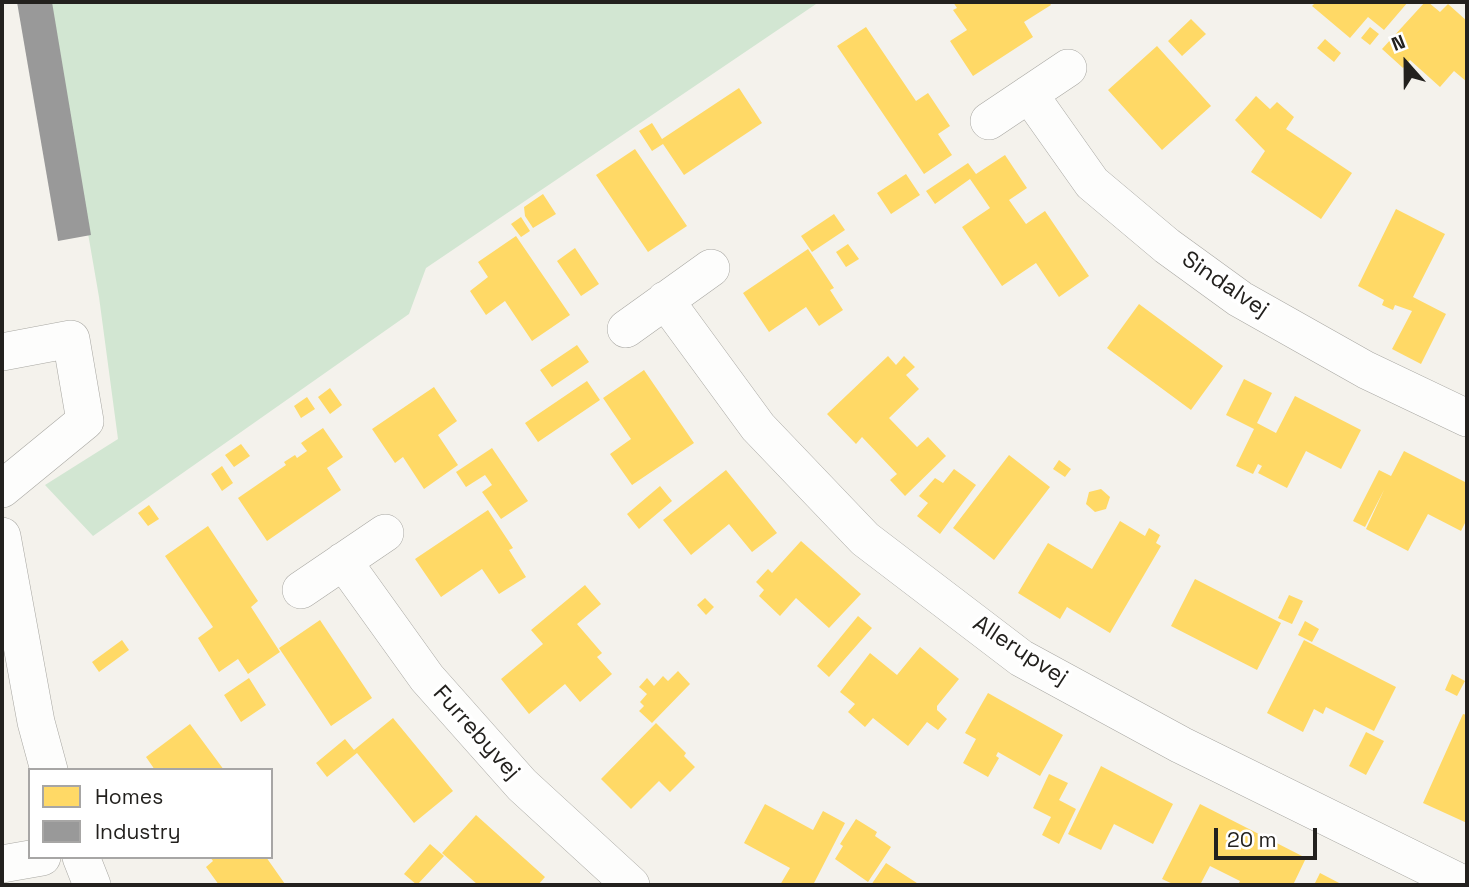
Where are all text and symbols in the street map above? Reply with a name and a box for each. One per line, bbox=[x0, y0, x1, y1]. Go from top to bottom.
north arrow bbox=[1371, 28, 1441, 98]
text: N bbox=[1388, 29, 1409, 57]
street label: Sindalvej bbox=[1176, 246, 1274, 324]
street label: Allerupvej bbox=[967, 610, 1073, 692]
street label: Furrebyvej bbox=[427, 680, 525, 786]
legend bbox=[28, 768, 273, 859]
text: Homes bbox=[95, 783, 163, 810]
scale bar bbox=[1217, 814, 1320, 858]
text: Industry bbox=[95, 818, 181, 845]
text: 20 m bbox=[1227, 826, 1277, 853]

